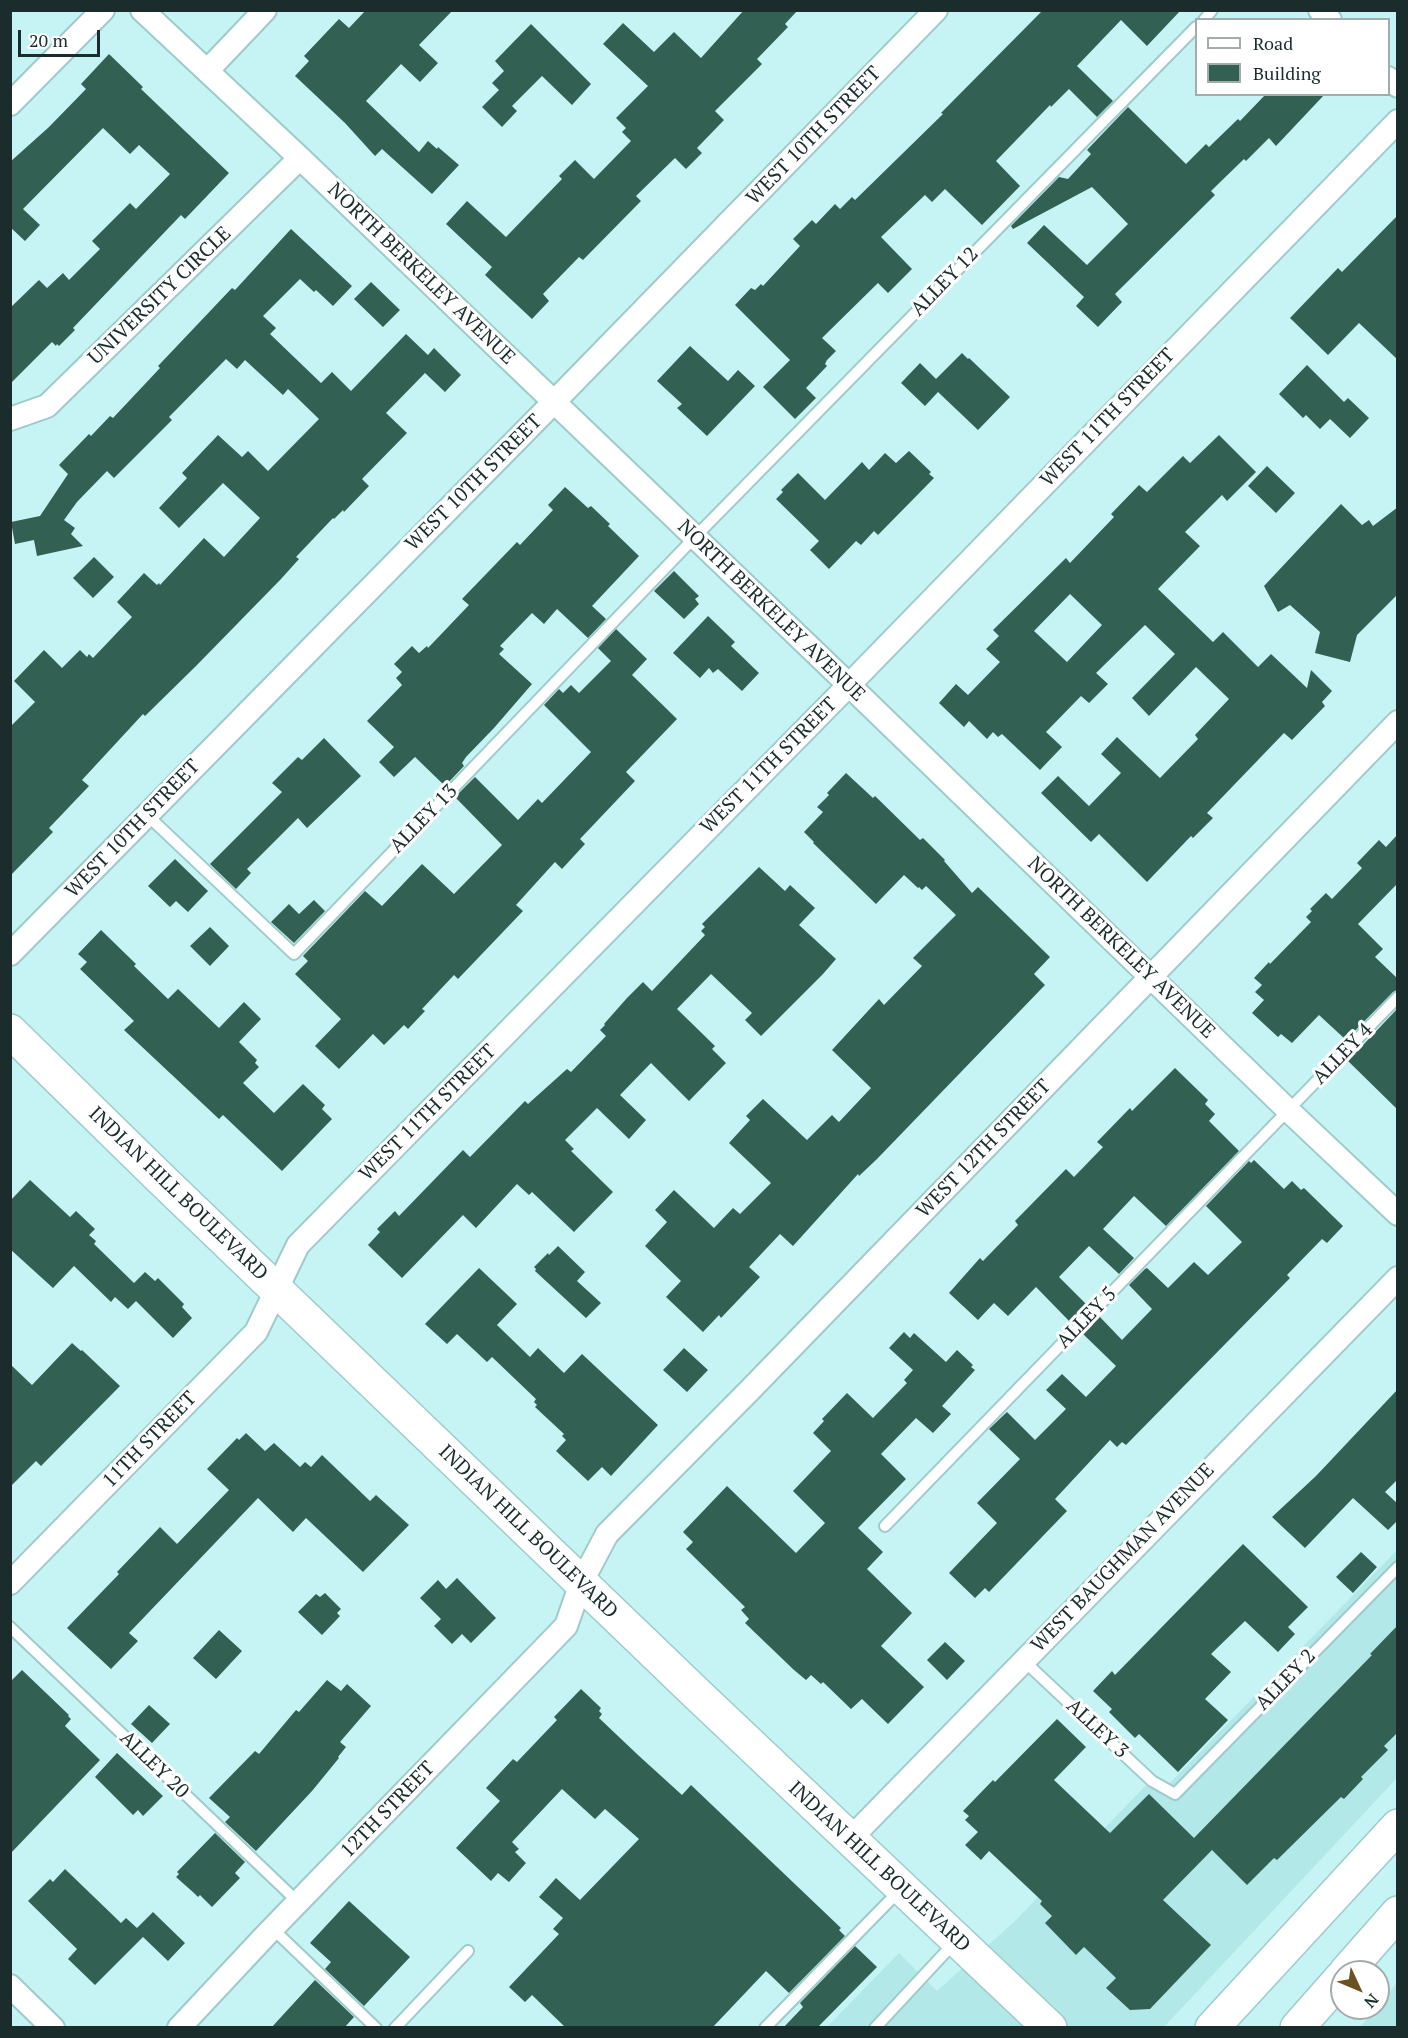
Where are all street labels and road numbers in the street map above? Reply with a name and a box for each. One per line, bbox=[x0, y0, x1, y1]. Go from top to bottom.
street label: WEST 10TH STREET bbox=[742, 62, 886, 210]
street label: NORTH BERKELEY AVENUE bbox=[322, 178, 520, 370]
street label: UNIVERSITY CIRCLE bbox=[84, 222, 236, 370]
street label: ALLEY 12 bbox=[906, 243, 984, 321]
street label: WEST 11TH STREET bbox=[1036, 344, 1180, 492]
street label: WEST 10TH STREET bbox=[401, 410, 547, 556]
street label: NORTH BERKELEY AVENUE bbox=[672, 515, 870, 707]
street label: WEST 11TH STREET bbox=[696, 693, 842, 839]
street label: WEST 10TH STREET bbox=[61, 755, 205, 903]
street label: ALLEY 13 bbox=[385, 780, 463, 858]
street label: NORTH BERKELEY AVENUE bbox=[1022, 852, 1220, 1044]
street label: ALLEY 4 bbox=[1308, 1018, 1378, 1090]
street label: WEST 11TH STREET bbox=[355, 1040, 501, 1186]
street label: WEST 12TH STREET bbox=[912, 1075, 1056, 1223]
street label: INDIAN HILL BOULEVARD bbox=[83, 1102, 273, 1286]
street label: ALLEY 5 bbox=[1052, 1282, 1122, 1354]
street label: 11TH STREET bbox=[98, 1387, 202, 1493]
street label: INDIAN HILL BOULEVARD bbox=[433, 1440, 623, 1624]
street label: WEST BAUGHMAN AVENUE bbox=[1026, 1459, 1220, 1657]
street label: ALLEY 2 bbox=[1251, 1644, 1321, 1716]
street label: ALLEY 3 bbox=[1061, 1694, 1133, 1764]
street label: ALLEY 20 bbox=[115, 1726, 193, 1804]
street label: 12TH STREET bbox=[336, 1757, 440, 1863]
street label: INDIAN HILL BOULEVARD bbox=[783, 1776, 975, 1958]

